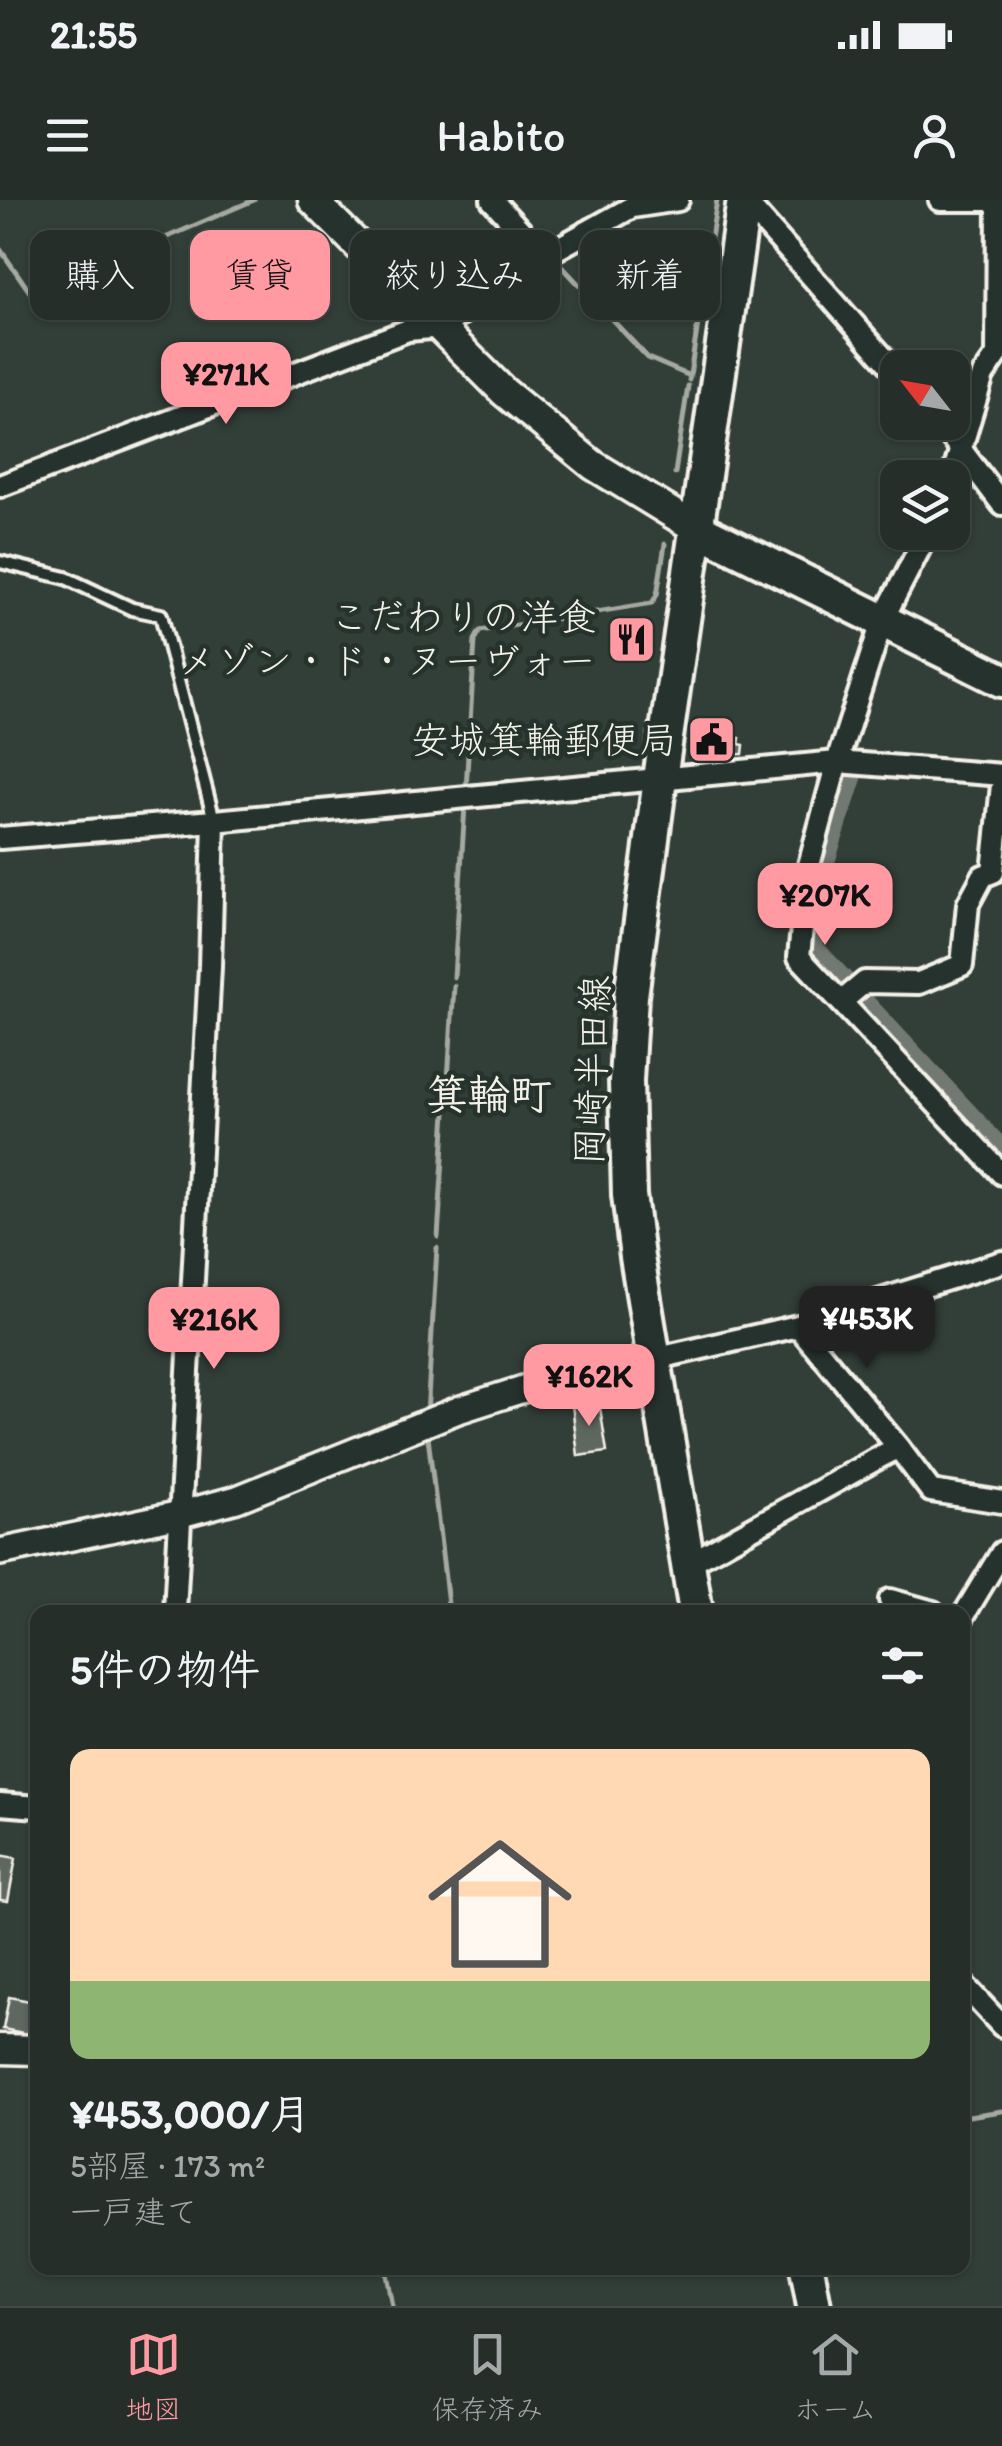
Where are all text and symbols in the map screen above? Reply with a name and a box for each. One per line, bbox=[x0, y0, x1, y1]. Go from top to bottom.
text: 21:55 bbox=[50, 12, 137, 58]
icon: menu bbox=[40, 108, 95, 163]
text: Habito bbox=[436, 108, 566, 162]
icon: person bbox=[907, 108, 962, 163]
chip: 購入 bbox=[30, 230, 170, 320]
chip: 賃貸 bbox=[190, 230, 330, 320]
chip: 絞り込み bbox=[350, 230, 560, 320]
chip: 新着 bbox=[580, 230, 720, 320]
pin: ¥271K bbox=[156, 342, 296, 427]
north arrow bbox=[880, 350, 970, 440]
map controls bbox=[880, 350, 970, 550]
text: ¥271K bbox=[183, 355, 269, 393]
button: layers bbox=[880, 460, 970, 550]
place label: こだわりの洋食 メゾン・ド・ヌーヴォー bbox=[178, 594, 596, 684]
restaurant icon: こだわりの洋食 メゾン・ド・ヌーヴォー bbox=[605, 613, 657, 665]
public building icon: 安城箕輪郵便局 bbox=[686, 714, 738, 766]
place label: 安城箕輪郵便局 bbox=[411, 717, 677, 763]
pin: ¥207K bbox=[755, 863, 895, 948]
text: ¥207K bbox=[780, 876, 870, 914]
street label: 岡崎半田線 bbox=[566, 974, 618, 1166]
district label: 箕輪町 bbox=[426, 1069, 552, 1120]
pin: ¥453K bbox=[797, 1286, 937, 1371]
pin: ¥216K bbox=[144, 1287, 284, 1372]
text: ¥453K bbox=[821, 1299, 913, 1337]
text: ¥216K bbox=[171, 1300, 257, 1338]
pin: ¥162K bbox=[519, 1344, 659, 1429]
text: ¥162K bbox=[546, 1357, 632, 1395]
icon: filters bbox=[875, 1638, 930, 1693]
text: 5件の物件 bbox=[70, 1644, 260, 1695]
icon: home bbox=[410, 1814, 590, 1994]
text: ¥453,000/月 bbox=[70, 2088, 311, 2139]
text: 5部屋 · 173 m² bbox=[70, 2147, 265, 2185]
text: 一戸建て bbox=[70, 2193, 198, 2231]
tab: 地図 bbox=[125, 2327, 181, 2427]
tab: 保存済み bbox=[432, 2327, 544, 2427]
tab: ホーム bbox=[794, 2327, 877, 2427]

